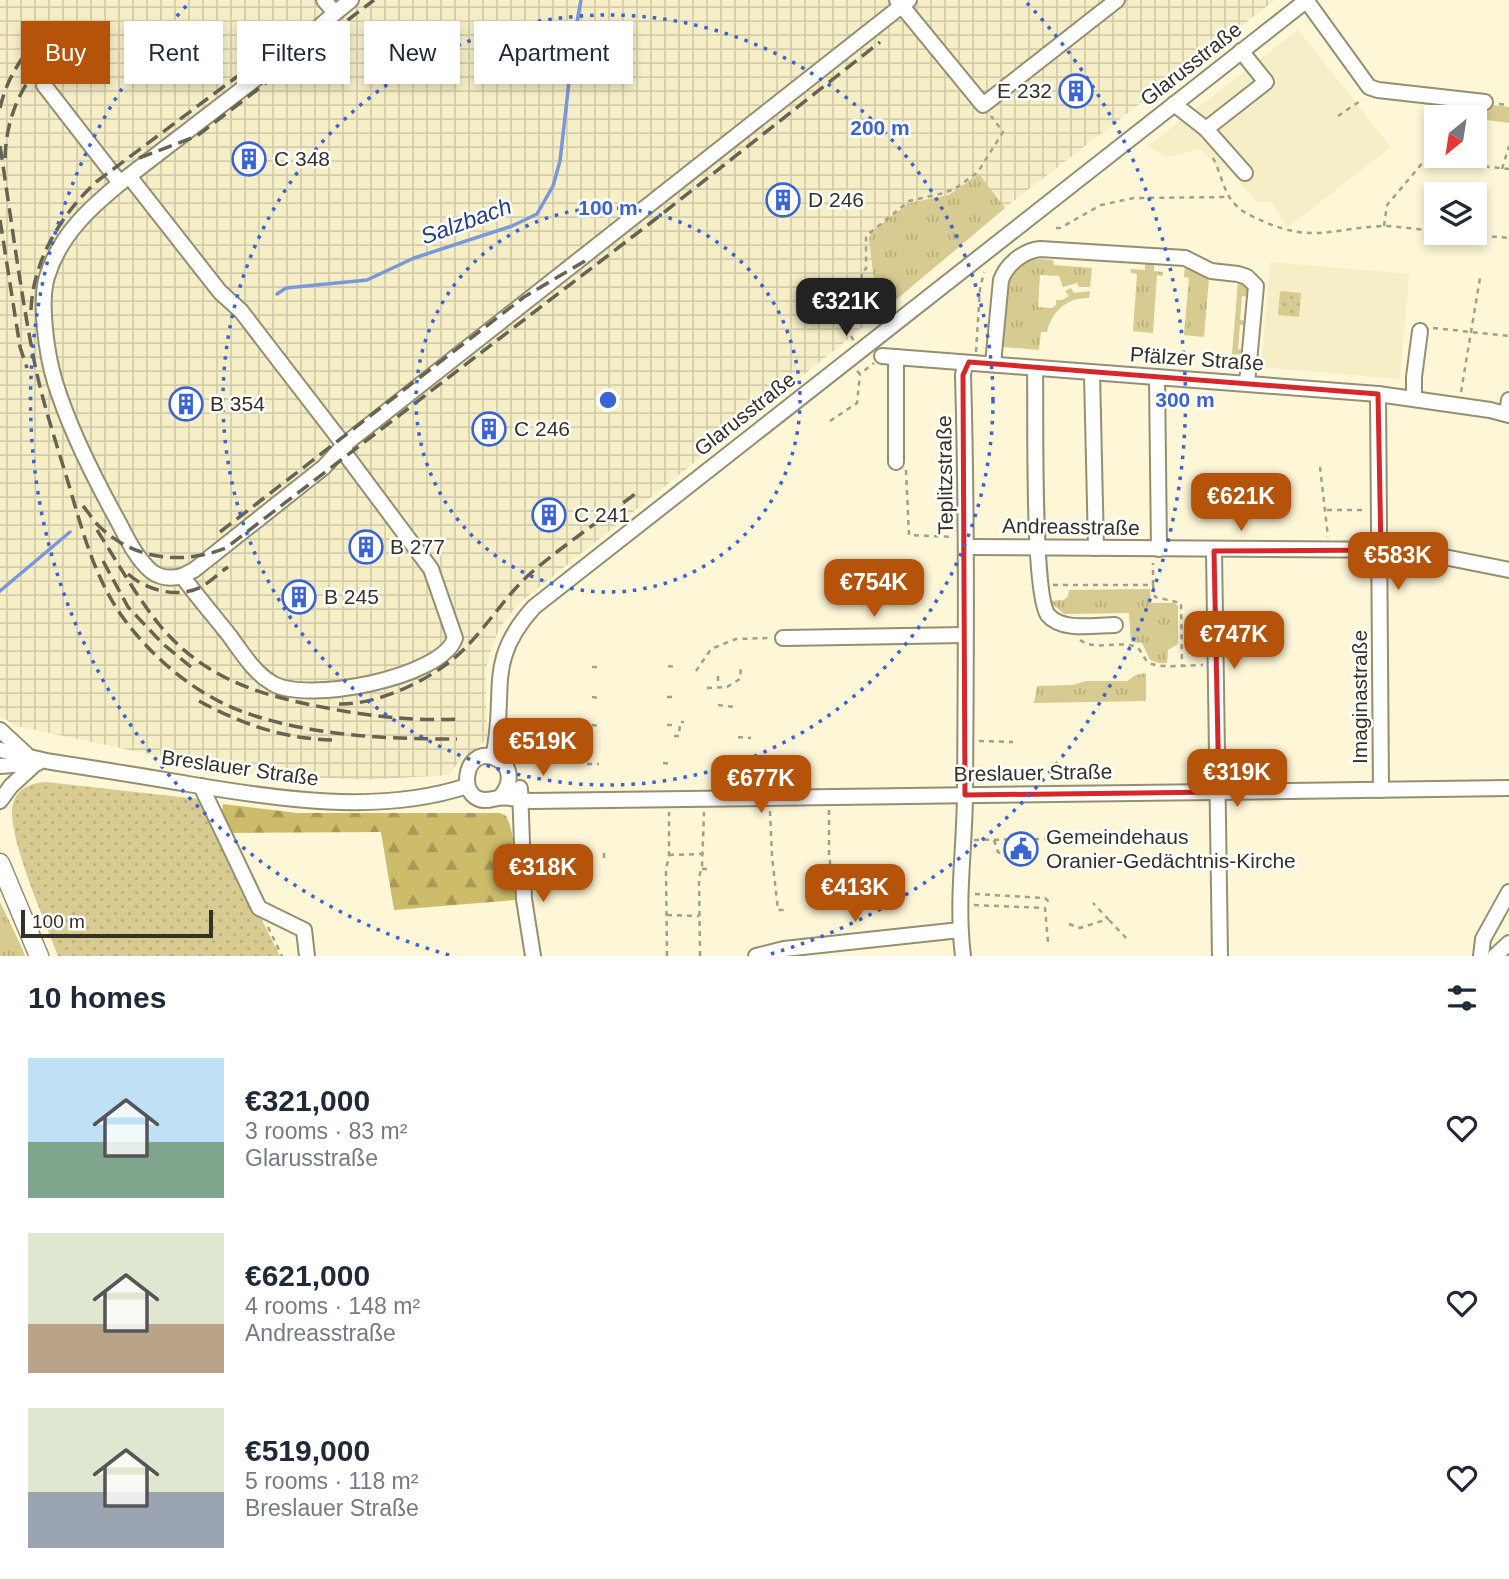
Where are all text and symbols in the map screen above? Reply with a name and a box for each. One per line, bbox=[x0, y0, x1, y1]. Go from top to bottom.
street label: Glarusstraße bbox=[1136, 17, 1246, 110]
chip: Buy bbox=[21, 21, 110, 84]
chip: Rent bbox=[124, 21, 223, 84]
chip: Filters bbox=[237, 21, 350, 84]
chip: New bbox=[364, 21, 460, 84]
chip: Apartment bbox=[474, 21, 633, 84]
building icon: E 232 bbox=[1057, 72, 1095, 110]
place label: E 232 bbox=[997, 79, 1052, 102]
north arrow bbox=[1424, 105, 1488, 168]
map controls bbox=[1424, 105, 1487, 245]
text: 200 m bbox=[850, 116, 910, 139]
building icon: C 348 bbox=[230, 140, 268, 178]
place label: C 348 bbox=[274, 147, 330, 170]
building icon: D 246 bbox=[764, 181, 802, 219]
button: layers bbox=[1424, 182, 1487, 245]
place label: D 246 bbox=[808, 188, 864, 211]
water label: Salzbach bbox=[417, 193, 515, 249]
text: 100 m bbox=[578, 196, 638, 219]
pin: €321K bbox=[797, 278, 895, 338]
text: €321K bbox=[812, 288, 880, 314]
street label: Pfälzer Straße bbox=[1129, 342, 1265, 375]
street label: Glarusstraße bbox=[690, 367, 800, 460]
building icon: B 354 bbox=[167, 385, 205, 423]
centre of rings bbox=[596, 388, 620, 412]
text: 300 m bbox=[1155, 388, 1215, 411]
place label: B 354 bbox=[210, 392, 265, 415]
building icon: C 246 bbox=[470, 410, 508, 448]
street label: Teplitzstraße bbox=[932, 415, 957, 535]
place label: C 246 bbox=[514, 417, 570, 440]
pin: €621K bbox=[1192, 474, 1290, 533]
text: €621K bbox=[1207, 483, 1275, 509]
building icon: C 241 bbox=[530, 496, 568, 534]
place label: C 241 bbox=[574, 503, 630, 526]
street label: Andreasstraße bbox=[1002, 514, 1140, 539]
building icon: B 277 bbox=[347, 528, 385, 566]
pin: €583K bbox=[1349, 532, 1447, 592]
place label: B 277 bbox=[390, 535, 445, 558]
text: €583K bbox=[1364, 542, 1432, 568]
pin: €754K bbox=[825, 560, 923, 619]
text: €754K bbox=[840, 569, 908, 595]
building icon: B 245 bbox=[280, 578, 318, 616]
place label: B 245 bbox=[324, 585, 379, 608]
pin: €747K bbox=[1185, 612, 1283, 671]
text: €747K bbox=[1200, 621, 1268, 647]
street label: Imaginastraße bbox=[1348, 630, 1371, 764]
pin: €519K bbox=[494, 718, 592, 778]
text: €519K bbox=[509, 728, 577, 754]
street label: Breslauer Straße bbox=[160, 745, 320, 790]
pin: €319K bbox=[1188, 750, 1286, 809]
pin: €677K bbox=[712, 756, 810, 815]
text: €319K bbox=[1203, 759, 1271, 785]
street label: Breslauer Straße bbox=[953, 760, 1113, 785]
text: €677K bbox=[727, 765, 795, 791]
place label: Gemeindehaus Oranier-Gedächtnis-Kirche bbox=[1046, 825, 1296, 872]
public building icon: Gemeindehaus Oranier-Gedächtnis-Kirche bbox=[1002, 830, 1040, 868]
pin: €318K bbox=[494, 844, 592, 904]
text: €318K bbox=[509, 854, 577, 880]
pin: €413K bbox=[806, 864, 904, 924]
text: €413K bbox=[821, 874, 889, 900]
scale bar bbox=[21, 907, 214, 939]
text: 100 m bbox=[32, 911, 85, 932]
icon: filters bbox=[1443, 979, 1481, 1017]
text: 10 homes bbox=[28, 981, 166, 1014]
text: €321,000 bbox=[245, 1084, 370, 1117]
icon: home bbox=[84, 1086, 168, 1170]
icon: heart bbox=[1443, 1109, 1481, 1147]
text: 3 rooms · 83 m² bbox=[245, 1118, 407, 1144]
text: Glarusstraße bbox=[245, 1145, 378, 1171]
text: €621,000 bbox=[245, 1259, 370, 1292]
icon: home bbox=[84, 1261, 168, 1345]
icon: heart bbox=[1443, 1284, 1481, 1322]
text: 4 rooms · 148 m² bbox=[245, 1293, 420, 1319]
text: Andreasstraße bbox=[245, 1320, 396, 1346]
text: €519,000 bbox=[245, 1434, 370, 1467]
icon: home bbox=[84, 1436, 168, 1520]
icon: heart bbox=[1443, 1459, 1481, 1497]
text: 5 rooms · 118 m² bbox=[245, 1468, 418, 1494]
text: Breslauer Straße bbox=[245, 1495, 419, 1521]

